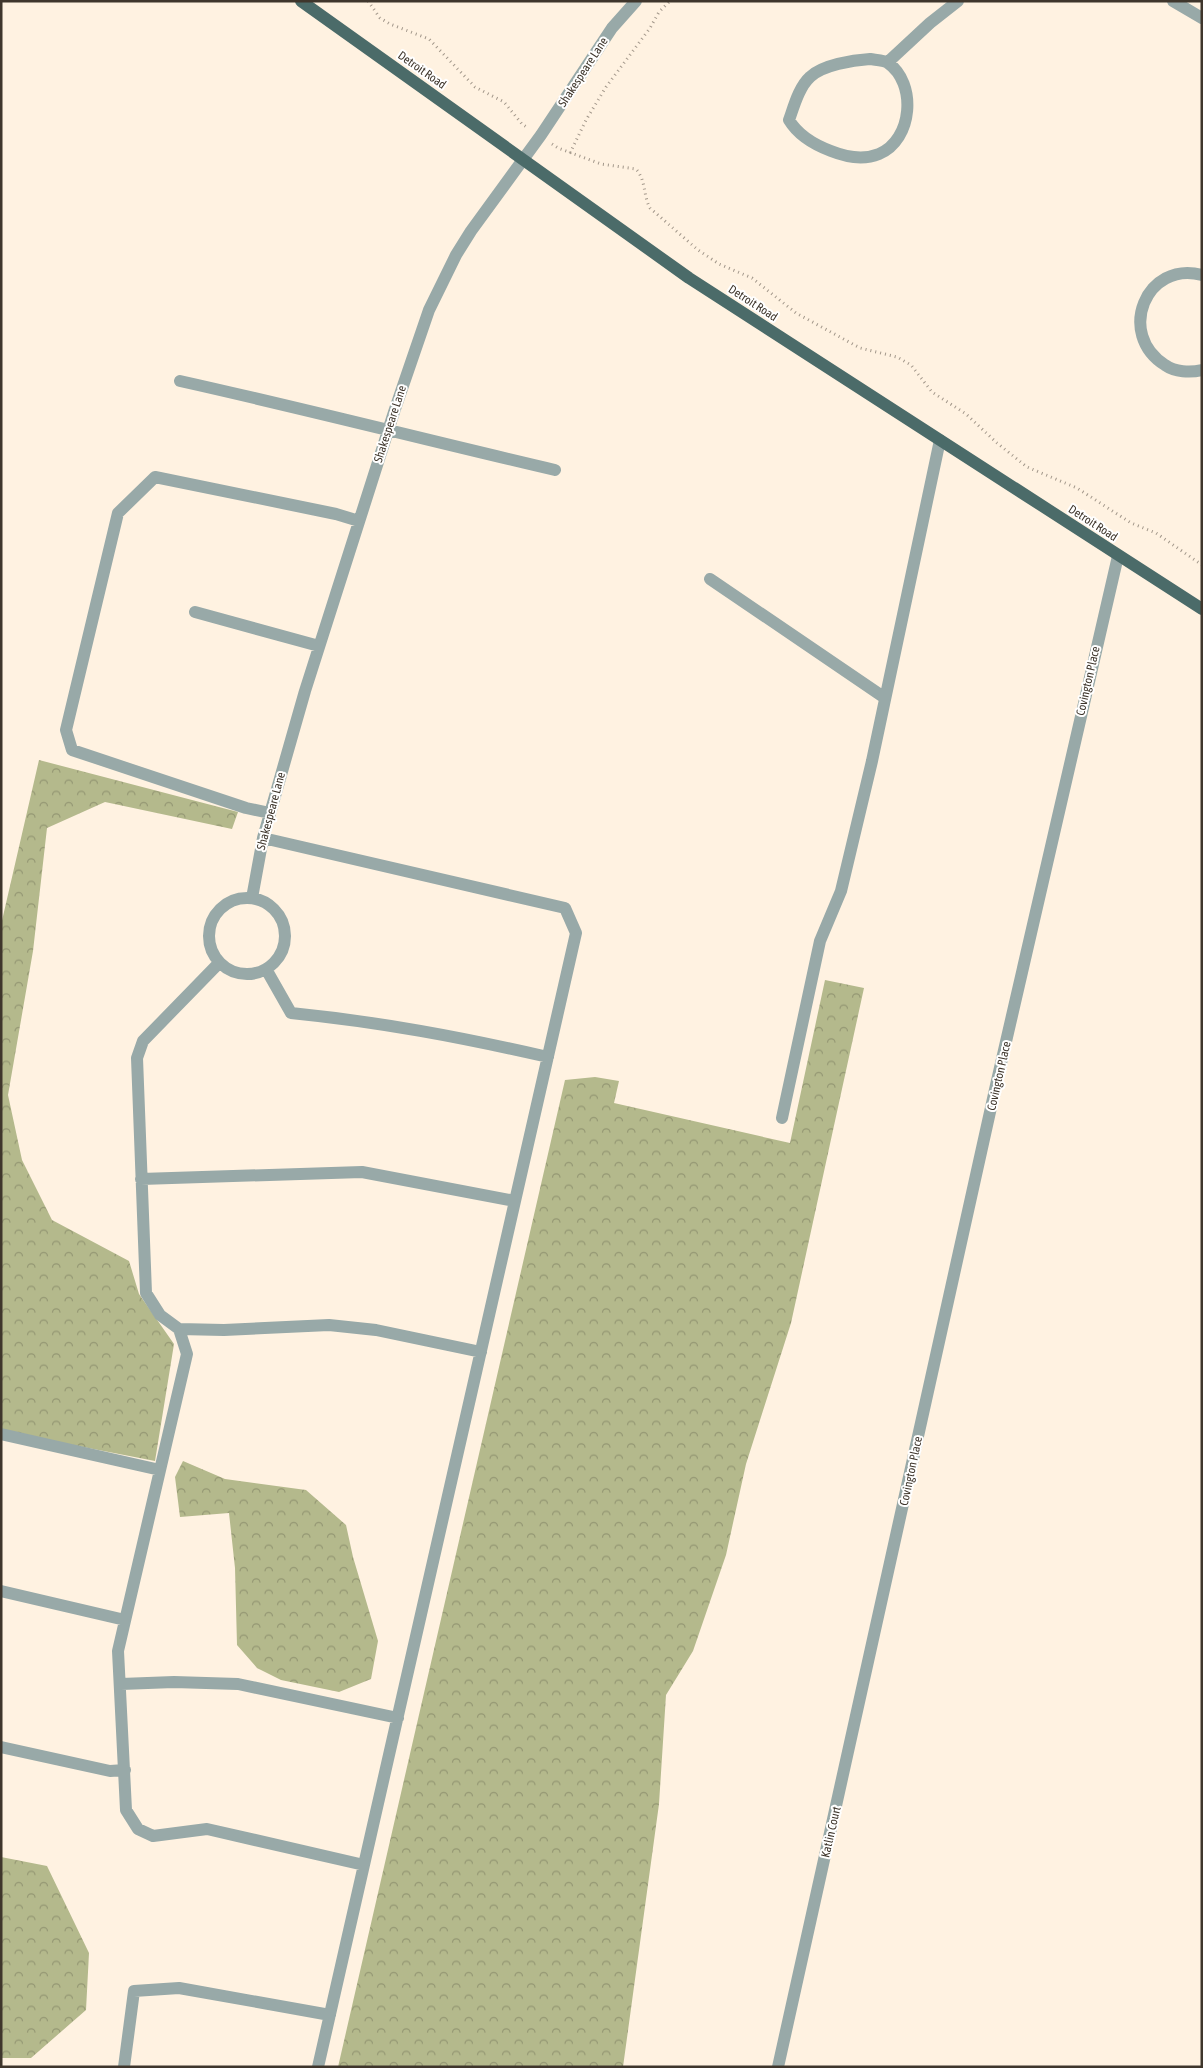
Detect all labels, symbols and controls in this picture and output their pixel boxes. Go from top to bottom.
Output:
street label: Shakespeare Lane [555,35,611,109]
street label: Detroit Road [395,48,449,92]
street label: Detroit Road [726,282,780,324]
street label: Shakespeare Lane [371,384,409,464]
street label: Detroit Road [1066,502,1120,544]
street label: Covington Place [1073,645,1103,717]
street label: Shakespeare Lane [254,771,288,851]
street label: Covington Place [984,1040,1014,1112]
street label: Covington Place [897,1435,925,1507]
street label: Katlin Court [818,1805,844,1859]

